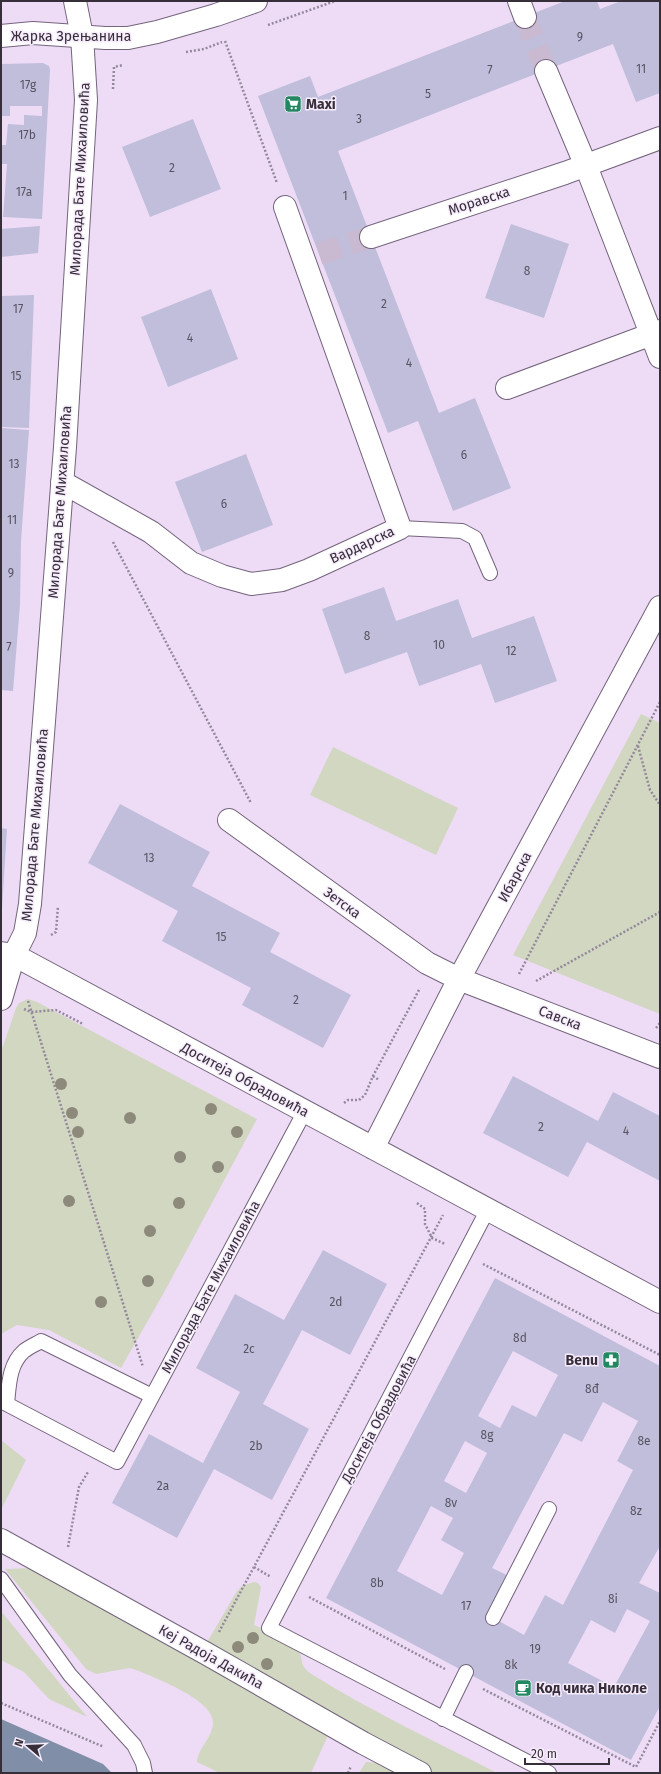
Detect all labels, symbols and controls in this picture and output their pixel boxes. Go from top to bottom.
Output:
street label: Жарка Зрењанина [11,28,131,45]
house number: 9 [577,30,583,44]
house number: 11 [636,62,646,76]
house number: 7 [487,63,493,77]
house number: 17g [20,78,37,92]
street label: Милорада Бате Михаиловића [66,82,94,276]
house number: 5 [425,87,431,101]
supermarket icon: Maxi [283,94,303,114]
place label: Maxi [306,96,336,113]
house number: 3 [356,112,362,126]
house number: 17b [18,128,36,142]
house number: 2 [169,161,175,175]
street label: Моравска [446,183,512,219]
house number: 17a [16,185,32,199]
house number: 1 [342,189,348,203]
house number: 8 [524,264,531,278]
house number: 2 [381,297,387,311]
house number: 17 [13,302,23,316]
house number: 4 [187,331,194,345]
house number: 4 [406,356,413,370]
house number: 15 [10,369,22,383]
street label: Милорада Бате Михаиловића [45,405,75,599]
house number: 6 [461,448,467,462]
house number: 13 [8,457,20,471]
house number: 6 [221,497,227,511]
house number: 11 [7,513,17,527]
street label: Вардарска [327,523,397,567]
house number: 9 [8,566,14,580]
house number: 8 [364,629,371,643]
house number: 10 [433,638,445,652]
house number: 7 [6,640,12,654]
house number: 12 [505,644,517,658]
street label: Милорада Бате Михаиловића [18,728,52,922]
street label: Ибарска [495,849,535,905]
house number: 13 [143,851,155,865]
street label: Зетска [320,884,364,922]
house number: 15 [215,930,227,944]
house number: 2 [293,993,299,1007]
street label: Савска [536,1002,584,1034]
street label: Доситеја Обрадовића [177,1039,312,1121]
house number: 2 [538,1120,544,1134]
house number: 4 [623,1124,630,1138]
street label: Милорада Бате Михаиловића [158,1198,264,1376]
house number: 2d [330,1295,342,1309]
house number: 8d [513,1331,527,1345]
house number: 2c [243,1342,255,1356]
pharmacy icon: Benu [601,1350,621,1370]
street label: Доситеја Обрадовића [338,1352,420,1487]
place label: Benu [566,1352,598,1369]
house number: 8đ [585,1382,599,1396]
house number: 8g [481,1428,494,1442]
house number: 8e [637,1434,651,1448]
house number: 2b [249,1439,263,1453]
house number: 2a [157,1479,169,1493]
house number: 8v [445,1496,457,1510]
house number: 8z [630,1504,642,1518]
house number: 8b [370,1576,384,1590]
house number: 8i [608,1592,618,1606]
house number: 17 [461,1599,471,1613]
street label: Кеј Радоја Дакића [156,1621,266,1693]
house number: 19 [529,1642,541,1656]
house number: 8k [505,1658,518,1672]
cafe icon: Код чика Николе [513,1678,533,1698]
place label: Код чика Николе [536,1680,647,1697]
north arrow [8,1726,48,1766]
text: N [12,1737,26,1748]
scale bar [525,1740,609,1766]
text: 20 m [531,1747,557,1761]

